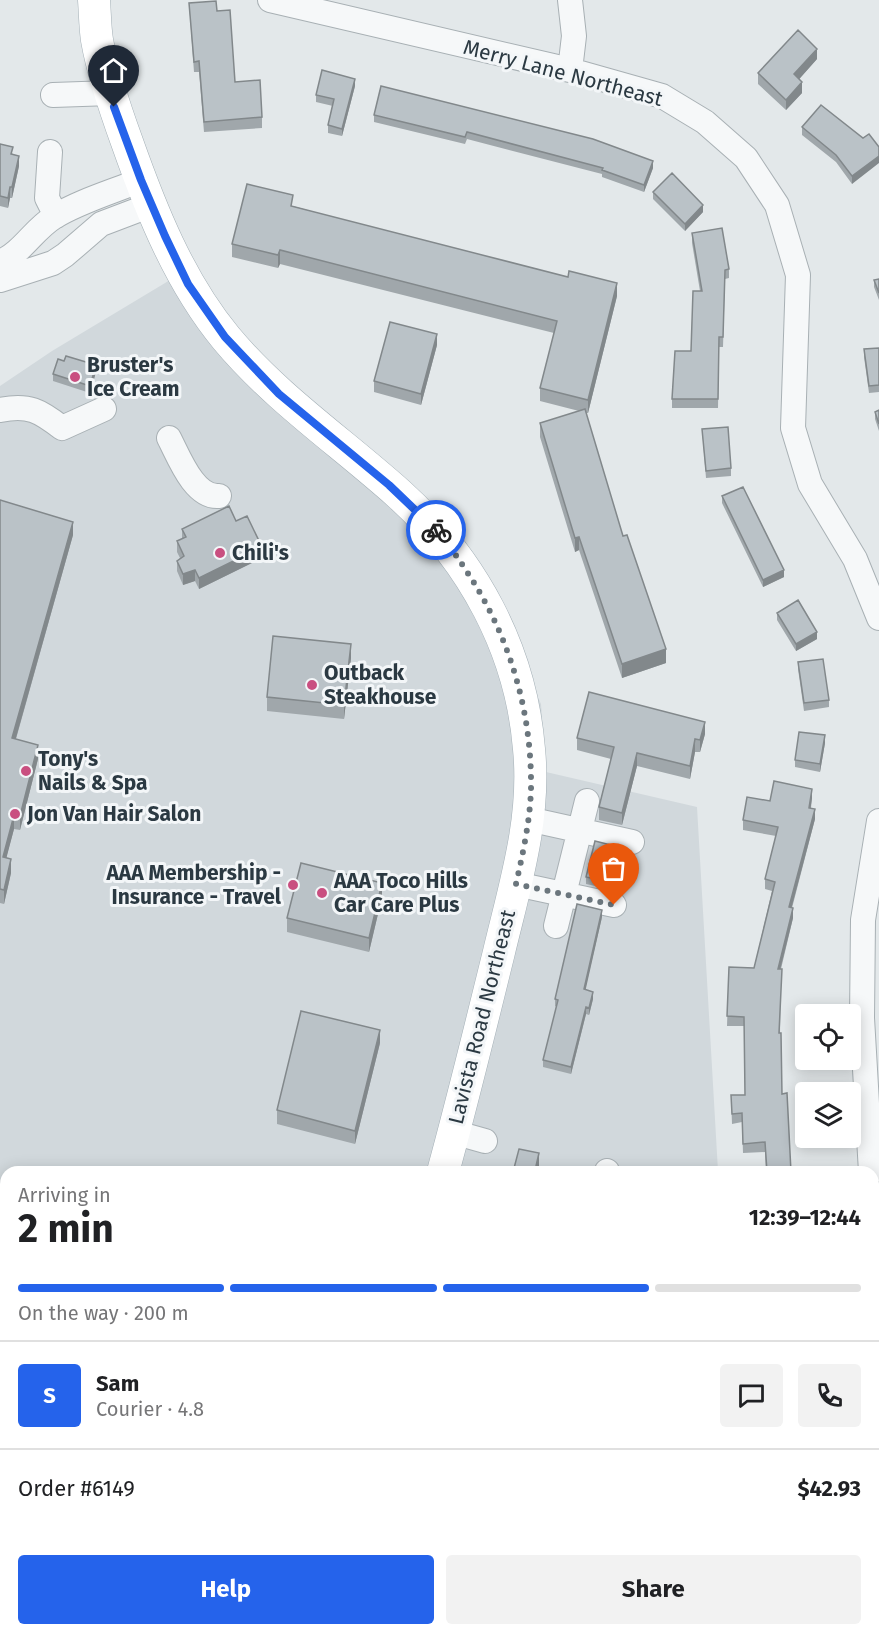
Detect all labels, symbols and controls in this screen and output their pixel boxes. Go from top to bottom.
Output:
street label: Merry Lane Northeast [460,34,666,112]
pin [88,45,139,107]
icon: home [97,54,130,87]
place label: Bruster's Ice Cream [87,352,180,402]
marker: Bruster's Ice Cream [68,370,82,384]
courier [406,500,466,560]
icon: bike [420,514,453,547]
place label: Chili's [232,540,289,566]
marker: Chili's [213,546,227,560]
place label: Outback Steakhouse [324,660,437,710]
marker: Outback Steakhouse [305,678,319,692]
place label: Tony's Nails & Spa [38,746,148,796]
marker: Tony's Nails & Spa [19,764,33,778]
place label: Jon Van Hair Salon [26,801,201,827]
marker: Jon Van Hair Salon [8,807,22,821]
pin [588,843,639,905]
icon: bag [597,852,630,885]
place label: AAA Membership - Insurance - Travel [105,860,282,910]
place label: AAA Toco Hills Car Care Plus [333,868,468,918]
marker: AAA Membership - Insurance - Travel [286,878,300,892]
marker: AAA Toco Hills Car Care Plus [315,886,329,900]
street label: Lavista Road Northeast [443,907,521,1127]
map controls [795,1004,861,1148]
button: locate [795,1004,861,1070]
button: layers [795,1082,861,1148]
text: Arriving in [18,1183,111,1207]
text: 12:39–12:44 [749,1204,861,1231]
text: 2 min [18,1206,114,1252]
text: On the way · 200 m [18,1301,189,1325]
button: chat [720,1364,783,1427]
button: phone [798,1364,861,1427]
text: Sam [96,1370,139,1397]
text: S [43,1382,56,1409]
text: Courier · 4.8 [96,1397,204,1421]
text: Order #6149 [18,1475,135,1502]
text: $42.93 [797,1475,861,1502]
button: Help [18,1555,434,1624]
button: Share [446,1555,861,1624]

